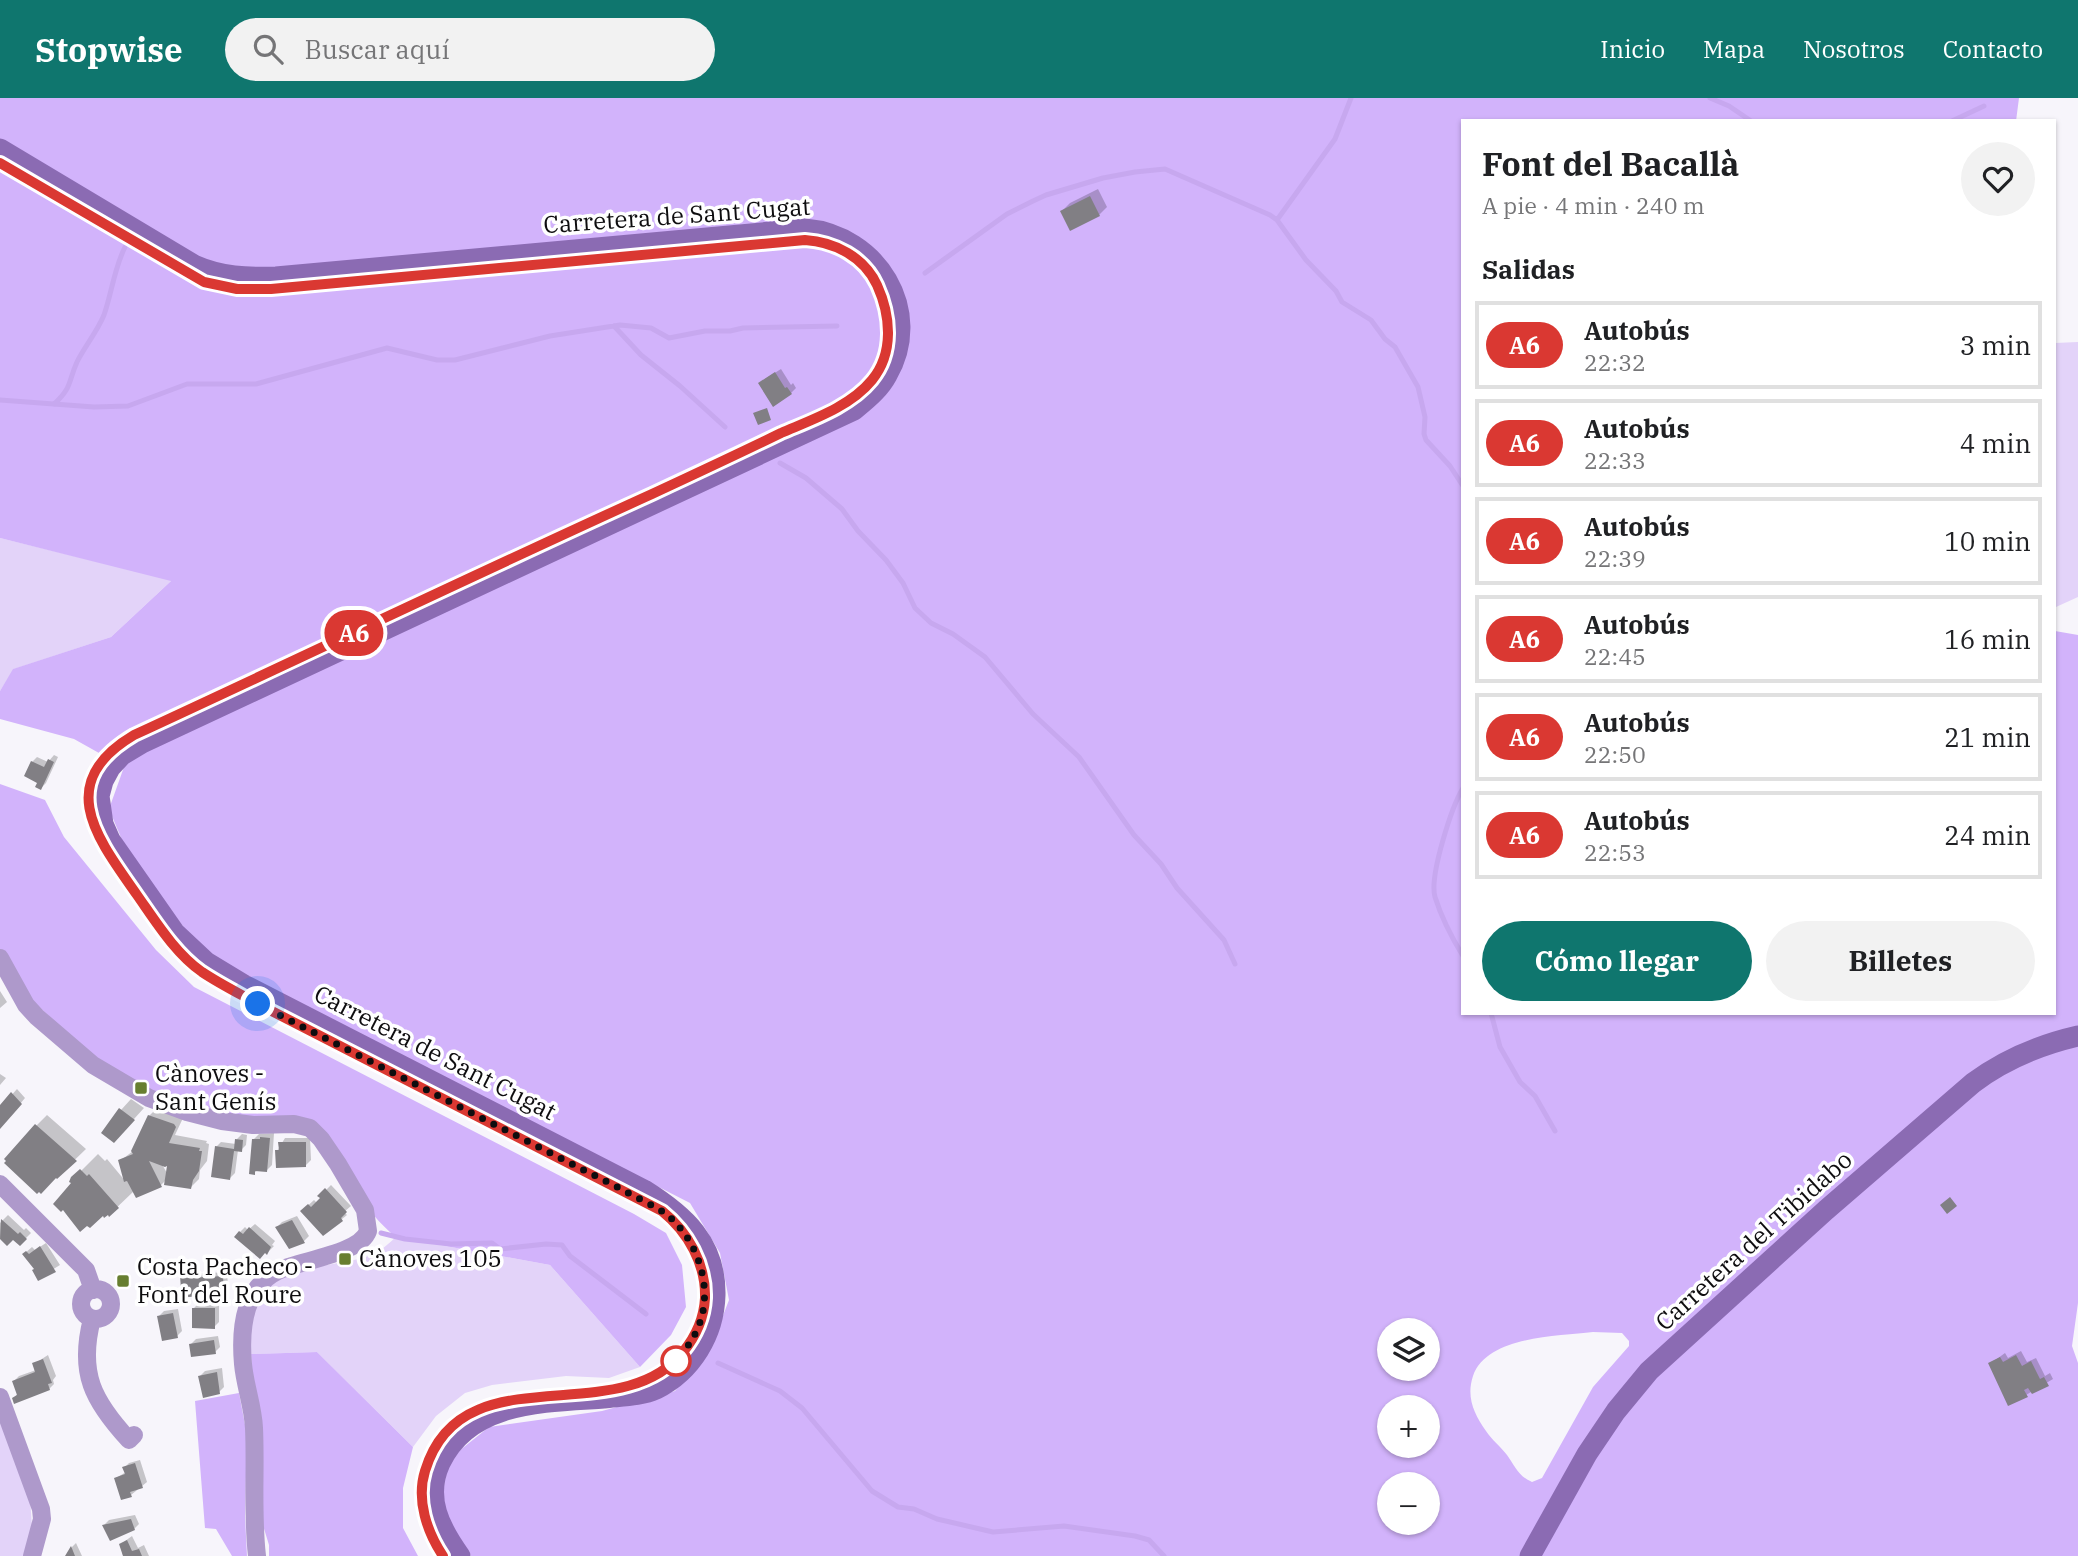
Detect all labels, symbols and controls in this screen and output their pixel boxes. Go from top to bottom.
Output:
search box [225,18,715,81]
text: Stopwise [35,28,183,71]
icon: search [249,30,287,68]
text: Buscar aquí [305,32,450,66]
text: Inicio [1600,33,1665,65]
text: Mapa [1703,33,1765,65]
text: Nosotros [1803,33,1905,65]
text: Contacto [1943,33,2043,65]
text: Font del Bacallà [1482,142,1739,185]
button: heart [1961,142,2035,216]
street label: Carretera de Sant Cugat [542,190,812,240]
text: A pie · 4 min · 240 m [1482,190,1705,220]
text: Salidas [1482,252,1575,286]
text: Autobús [1584,313,1690,347]
text: 3 min [1960,328,2031,362]
text: A6 [1509,329,1540,361]
text: 22:32 [1584,347,1646,377]
text: Autobús [1584,411,1690,445]
text: 4 min [1960,426,2031,460]
text: A6 [1509,427,1540,459]
text: 22:33 [1584,445,1646,475]
text: Autobús [1584,509,1690,543]
text: 10 min [1944,524,2031,558]
text: A6 [1509,525,1540,557]
text: 22:39 [1584,543,1646,573]
text: Autobús [1584,607,1690,641]
line badge: A6 [322,610,386,656]
text: A6 [338,617,370,649]
text: 16 min [1944,622,2031,656]
text: A6 [1509,623,1540,655]
text: 22:45 [1584,641,1646,671]
text: Autobús [1584,705,1690,739]
text: 21 min [1944,720,2031,754]
text: A6 [1509,721,1540,753]
text: 22:50 [1584,739,1646,769]
text: Autobús [1584,803,1690,837]
text: 24 min [1944,818,2031,852]
text: A6 [1509,819,1540,851]
text: 22:53 [1584,837,1646,867]
button: Cómo llegar [1482,921,1752,1001]
button: Billetes [1766,921,2035,1001]
street label: Carretera de Sant Cugat [309,977,562,1127]
your location [240,986,275,1021]
place label: Cànoves - Sant Genís [155,1057,276,1117]
marker: Cànoves - Sant Genís [133,1080,149,1096]
street label: Carretera del Tibidabo [1648,1143,1858,1337]
place label: Cànoves 105 [359,1242,502,1274]
place label: Costa Pacheco - Font del Roure [137,1250,313,1310]
marker: Cànoves 105 [337,1251,353,1267]
marker: Costa Pacheco - Font del Roure [115,1273,131,1289]
map controls [1377,1318,1440,1535]
button: layers [1377,1318,1440,1381]
unlabelled marker [661,1346,691,1376]
button: + [1377,1395,1440,1458]
button: − [1377,1472,1440,1535]

